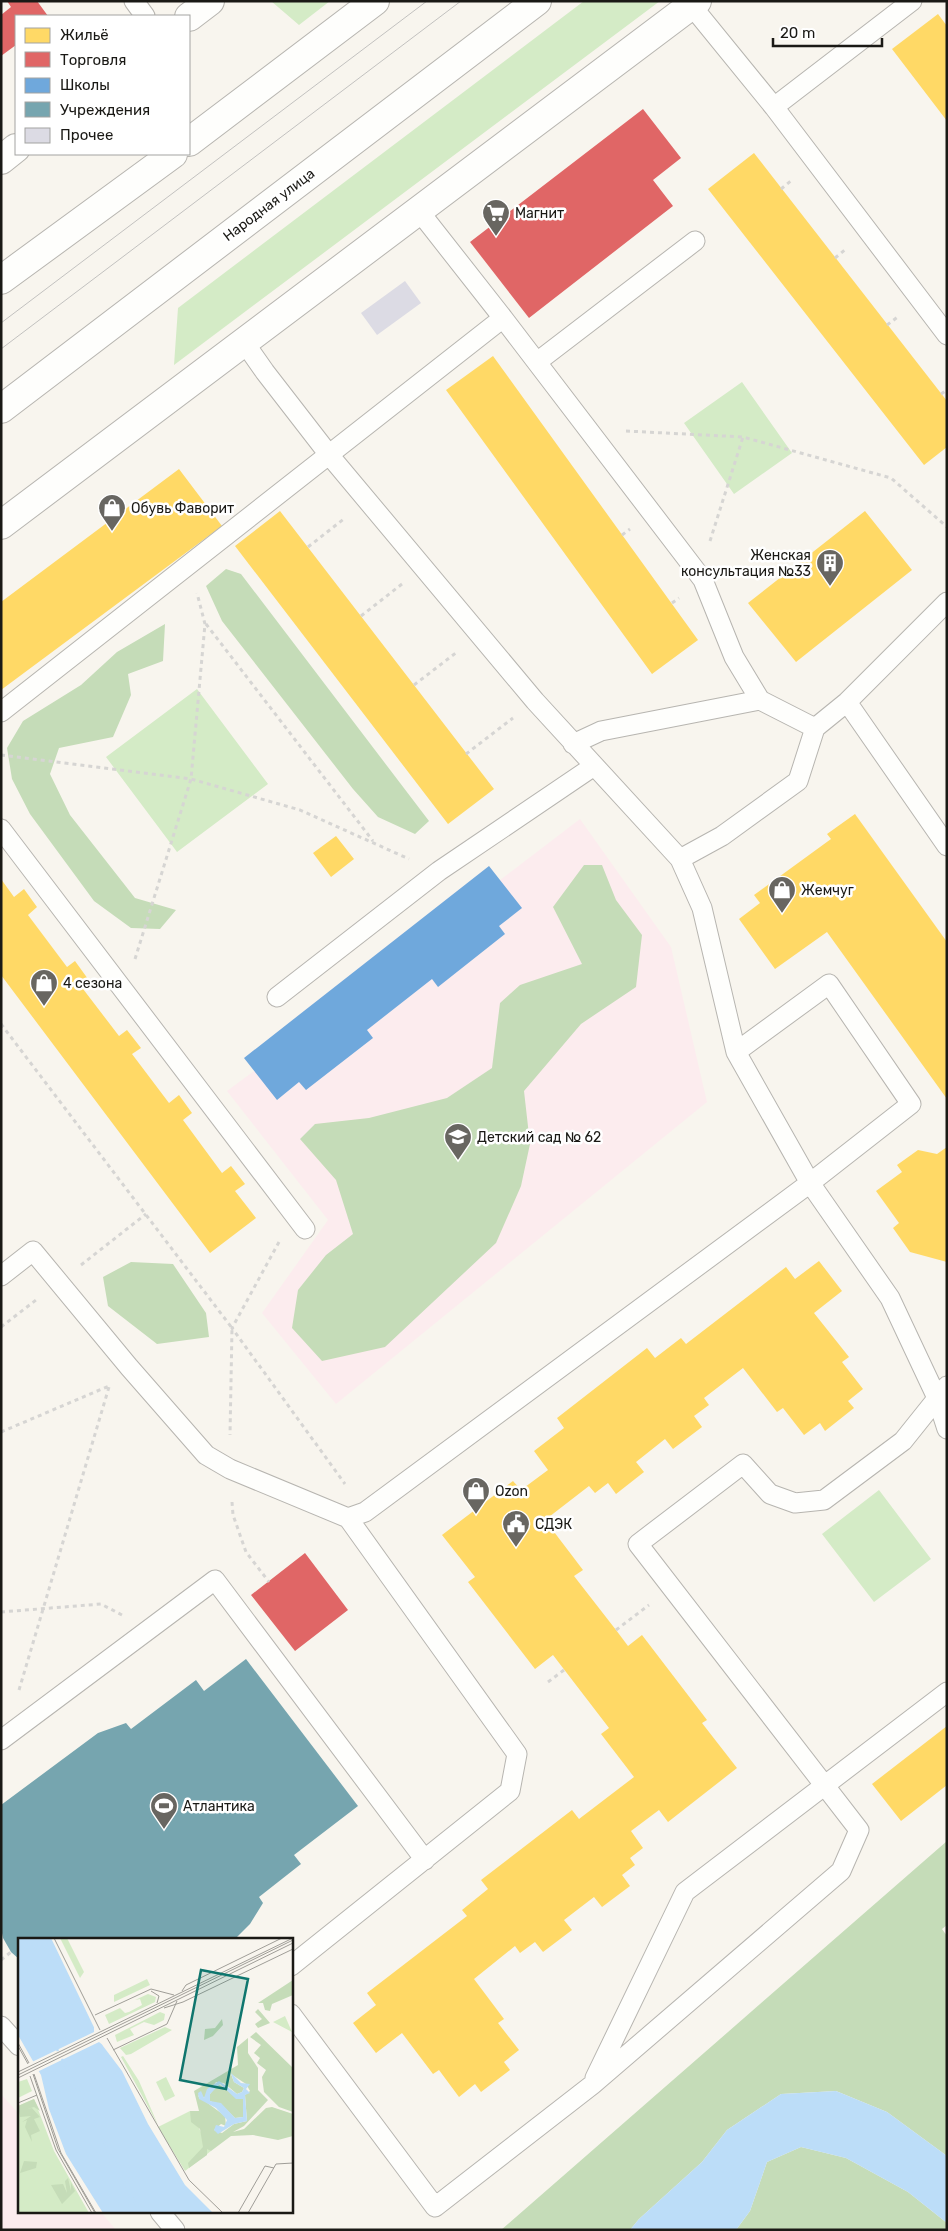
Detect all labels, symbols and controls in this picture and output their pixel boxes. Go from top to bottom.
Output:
legend [15,15,190,155]
scale bar [773,15,882,47]
text: 20 m [780,24,815,42]
text: Жильё [60,26,109,44]
text: Торговля [60,51,126,69]
text: Школы [60,76,110,94]
text: Учреждения [60,101,150,119]
text: Прочее [60,126,113,144]
street label: Народная улица [220,165,318,245]
supermarket icon: Магнит [481,198,511,237]
place label: Магнит [515,205,564,222]
shop icon: Обувь Фаворит [97,493,127,532]
place label: Обувь Фаворит [131,500,234,517]
place label: Женская консультация №33 [681,547,811,580]
building icon: Женская консультация №33 [815,548,845,587]
shop icon: Жемчуг [767,875,797,914]
place label: Жемчуг [801,882,854,899]
shop icon: 4 сезона [29,968,59,1007]
place label: 4 сезона [63,975,122,992]
school or university icon: Детский сад № 62 [443,1122,473,1161]
place label: Детский сад № 62 [477,1129,601,1146]
shop icon: Ozon [461,1476,491,1515]
place label: Ozon [495,1483,528,1500]
public building icon: СДЭК [501,1509,531,1548]
place label: СДЭК [535,1516,572,1533]
sports icon: Атлантика [149,1791,179,1830]
place label: Атлантика [183,1798,255,1815]
inset map [18,1938,292,2214]

